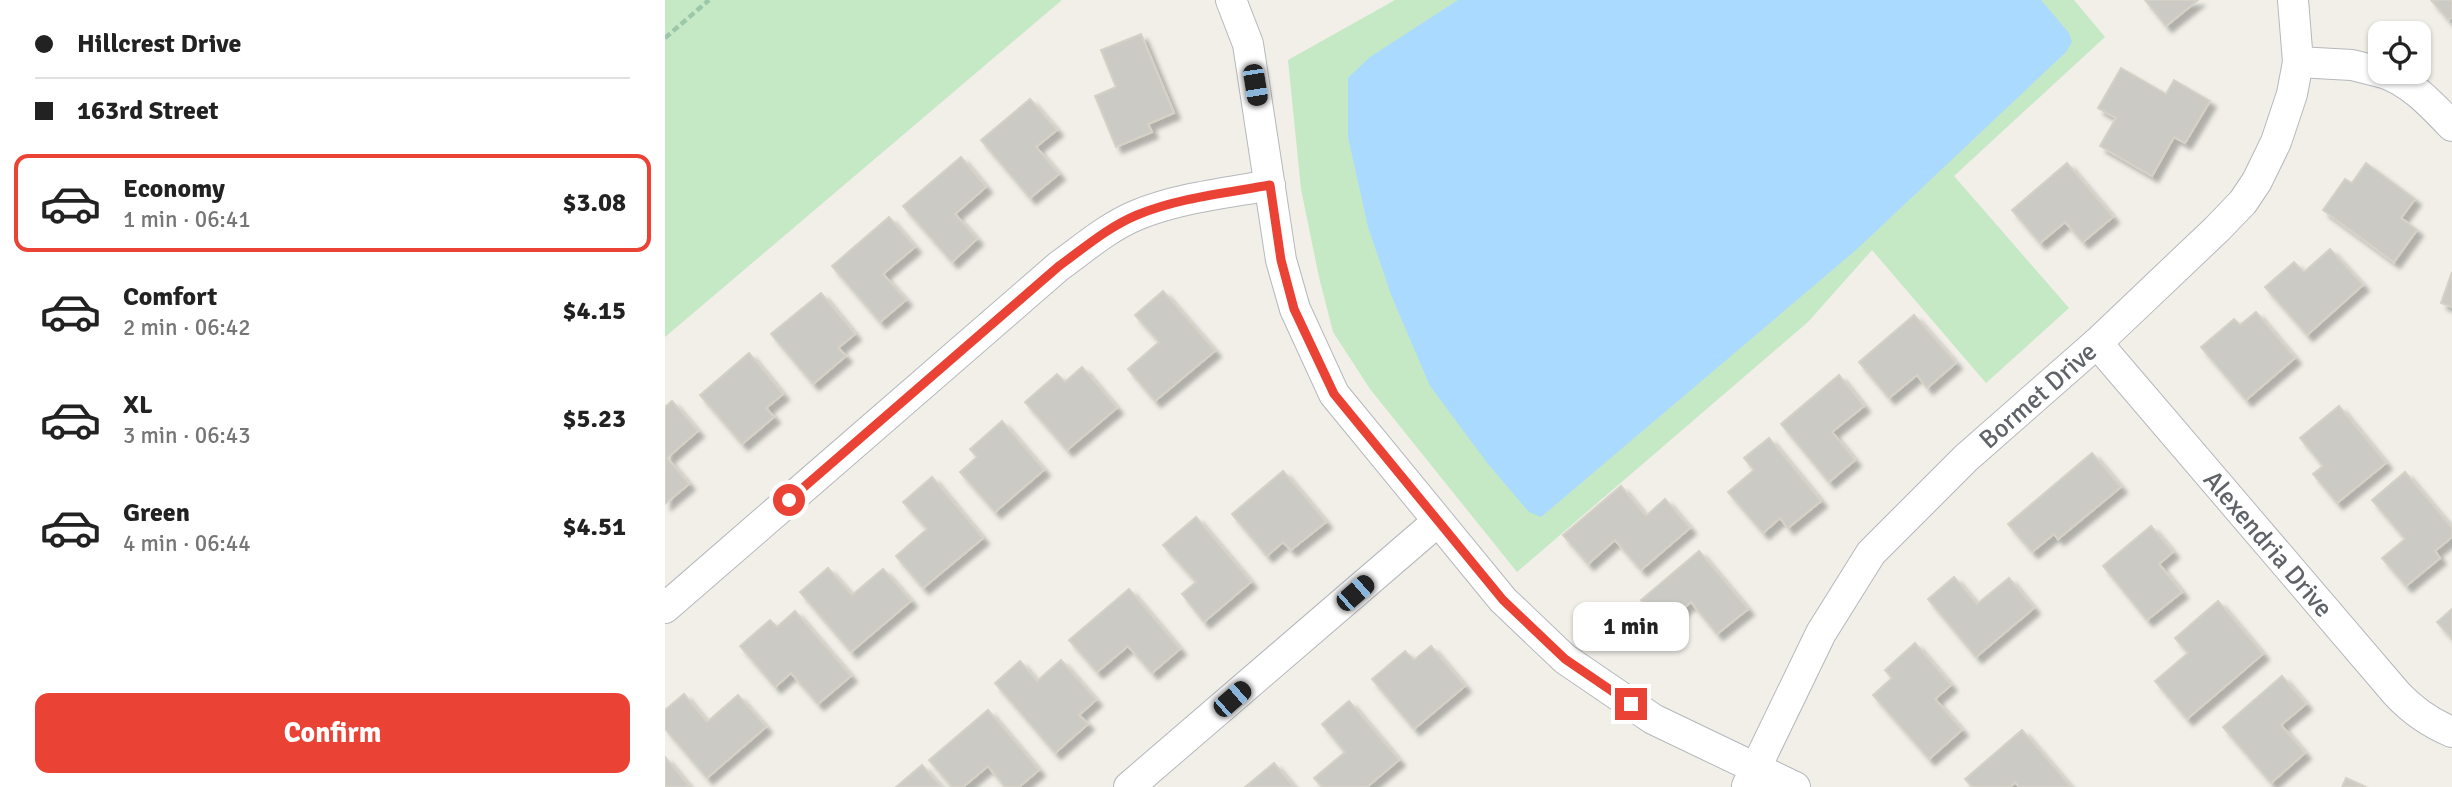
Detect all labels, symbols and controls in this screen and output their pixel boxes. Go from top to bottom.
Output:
map controls [2368,21,2431,84]
button: locate [2368,21,2431,84]
text: Hillcrest Drive [77,28,241,60]
car [1242,63,1269,107]
text: 163rd Street [77,95,219,127]
icon: car [39,172,102,235]
text: Economy [123,173,225,205]
text: $3.08 [562,187,626,219]
text: 1 min · 06:41 [123,205,251,234]
icon: car [39,280,102,343]
text: Comfort [123,281,217,313]
text: $4.15 [562,295,626,327]
text: 2 min · 06:42 [123,313,251,342]
street label: Bormet Drive [1973,336,2104,456]
icon: car [39,388,102,451]
text: XL [123,389,153,421]
text: $5.23 [562,403,626,435]
text: 3 min · 06:43 [123,421,251,450]
street label: Alexendria Drive [2196,464,2339,624]
route start [773,484,805,516]
icon: car [39,496,102,559]
text: Green [123,497,190,529]
text: $4.51 [562,511,626,543]
text: 4 min · 06:44 [123,529,251,558]
car [1333,571,1378,615]
callout: 1 min [1573,602,1689,652]
text: 1 min [1603,612,1659,641]
car [1210,677,1255,721]
route end [1615,688,1647,720]
button: Confirm [35,693,630,773]

